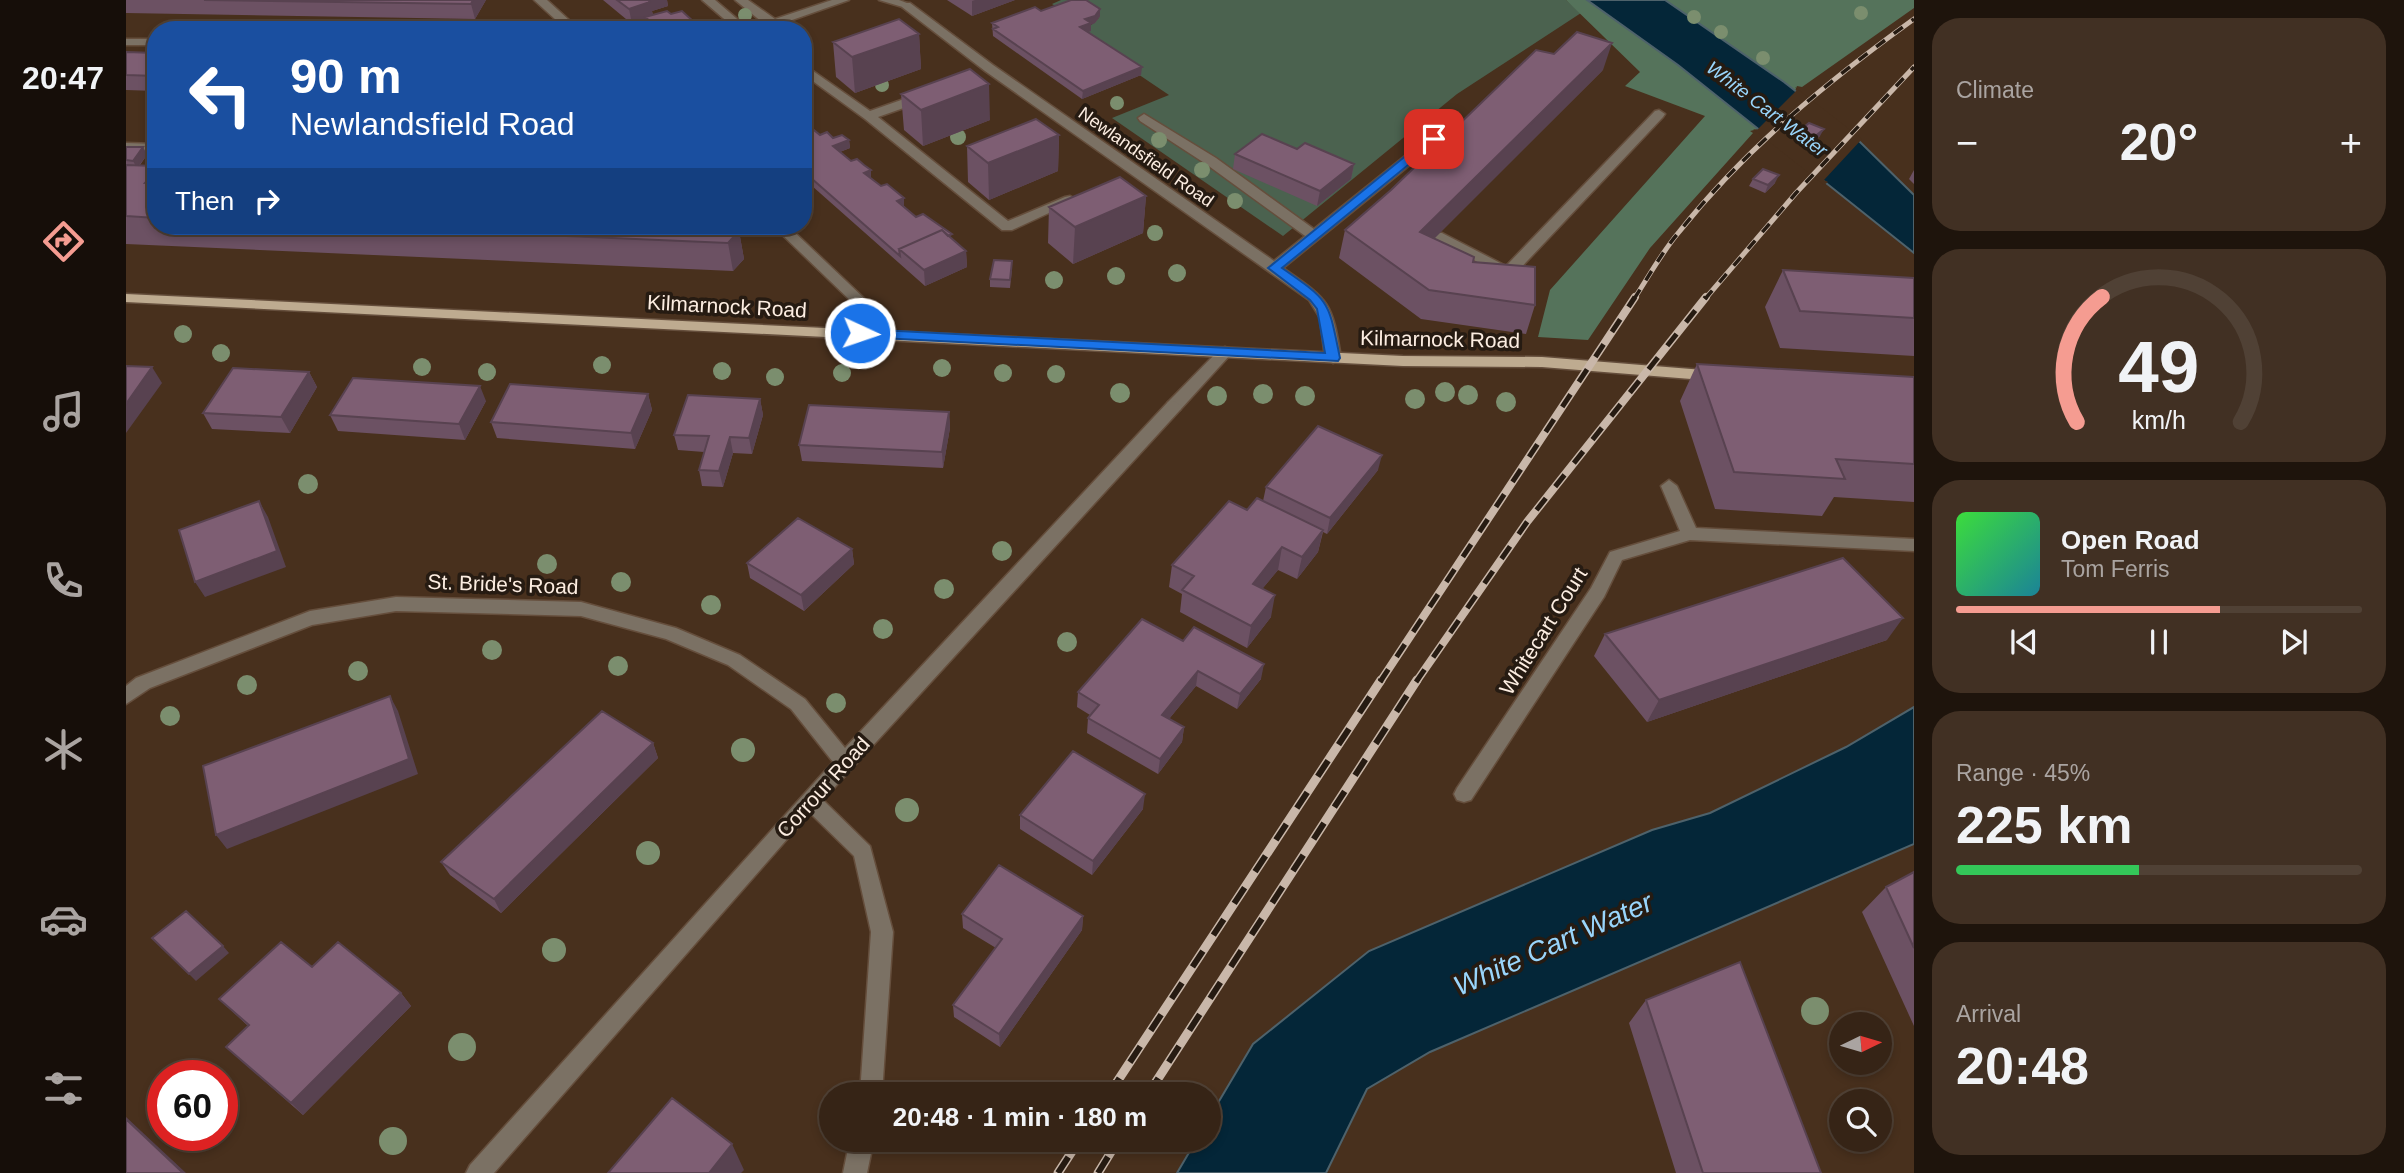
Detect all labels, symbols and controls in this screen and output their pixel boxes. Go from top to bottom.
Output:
icon: left [175,49,266,140]
text: 90 m [290,49,402,103]
water label: White Cart Water [1703,57,1832,162]
text: 20:47 [22,60,104,96]
text: Climate [1956,77,2034,103]
street label: Newlandsfield Road [1075,103,1217,211]
text: Newlandsfield Road [290,106,575,142]
pin [1404,109,1464,169]
text: 20° [2120,113,2198,171]
icon: arrive [1415,120,1453,158]
text: − [1956,122,1978,164]
text: + [2340,122,2362,164]
icon: right [248,182,286,220]
text: Then [175,186,234,216]
icon: directions [39,217,88,266]
street label: Kilmarnock Road [647,290,807,322]
position arrow [823,296,897,370]
street label: Kilmarnock Road [1360,326,1520,352]
text: 49 [2119,326,2199,407]
icon: music [39,387,88,436]
text: km/h [2132,405,2186,433]
text: Open Road [2061,525,2200,555]
icon: phone [39,556,88,605]
text: Tom Ferris [2061,556,2170,582]
street label: Whitecart Court [1495,563,1591,699]
street label: St. Bride's Road [427,570,579,598]
icon: previous [2005,623,2043,661]
icon: pause [2140,623,2178,661]
icon: next [2275,623,2313,661]
icon: climate [39,725,88,774]
street label: Corrour Road [772,732,874,842]
text: Range · 45% [1956,760,2090,786]
text: 225 km [1956,796,2132,854]
water label: White Cart Water [1449,886,1659,1002]
icon: car [39,895,88,944]
text: Arrival [1956,1001,2021,1027]
north arrow [1829,1012,1892,1074]
map controls [1829,1012,1892,1152]
text: 20:48 [1956,1037,2089,1095]
speed limit sign: 60 [147,1060,238,1151]
icon: filters [39,1064,88,1113]
button: search [1829,1089,1892,1152]
text: 20:48 · 1 min · 180 m [893,1102,1147,1132]

